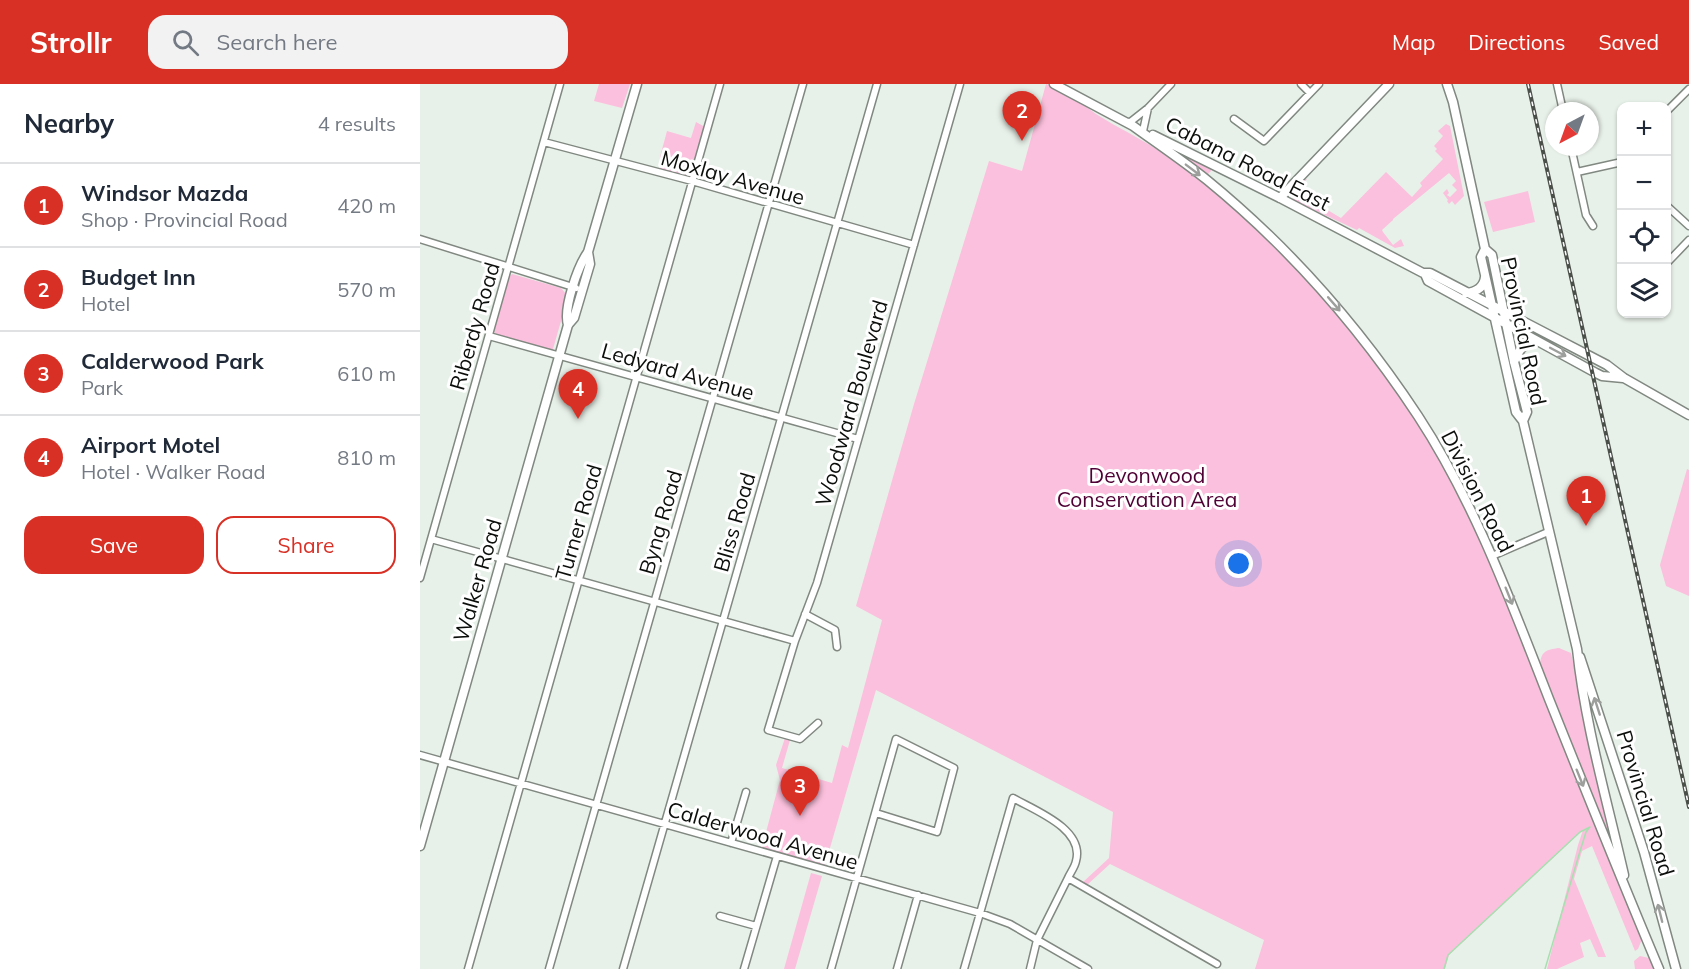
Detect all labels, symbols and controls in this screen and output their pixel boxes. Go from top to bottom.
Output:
search box [148,15,568,69]
text: Strollr [30,25,112,60]
icon: search [169,26,202,59]
text: Search here [217,28,337,56]
text: Map [1392,29,1435,55]
text: Directions [1468,29,1565,55]
text: Saved [1598,29,1659,55]
pin: 2 [1002,92,1042,141]
north arrow [1545,102,1599,156]
map controls [1617,102,1671,318]
button: + [1617,102,1671,156]
text: Nearby [24,107,114,140]
street label: Cabana Road East [1161,110,1335,216]
text: 4 results [318,111,396,136]
street label: Moxlay Avenue [658,144,808,210]
button: − [1617,156,1671,210]
one-way arrow [1185,163,1201,176]
text: Windsor Mazda [81,179,248,207]
text: 1 [38,193,50,218]
text: 420 m [337,193,396,218]
text: Shop · Provincial Road [81,207,288,232]
button: locate [1617,210,1671,264]
street label: Provincial Road [1496,254,1552,408]
street label: Riberdy Road [443,259,505,393]
text: Budget Inn [81,263,196,291]
button: layers [1617,264,1671,318]
text: 2 [38,277,50,302]
text: 570 m [337,277,396,302]
text: Hotel [81,291,130,316]
one-way arrow [1327,296,1341,311]
street label: Woodward Boulevard [809,297,893,509]
street label: Ledyard Avenue [599,337,757,405]
one-way arrow [1549,346,1566,358]
text: Calderwood Park [81,347,264,375]
text: 3 [38,361,50,386]
text: 610 m [337,361,396,386]
pin: 4 [558,370,598,419]
text: Park [81,375,123,400]
street label: Division Road [1436,426,1520,556]
text: Airport Motel [81,431,220,459]
text: 4 [38,445,50,470]
text: 810 m [337,445,396,470]
text: Hotel · Walker Road [81,459,266,484]
street label: Turner Road [549,461,607,583]
park label: Devonwood Conservation Area [1057,462,1237,512]
street label: Byng Road [633,467,687,577]
street label: Bliss Road [707,469,761,575]
pin: 1 [1566,476,1606,526]
button: Save [24,516,204,574]
button: Share [216,516,396,574]
street label: Walker Road [447,516,507,644]
your location [1224,549,1253,578]
one-way arrow [1504,586,1515,605]
one-way arrow [1591,697,1602,716]
street label: Provincial Road [1611,727,1681,879]
pin: 3 [780,766,820,816]
one-way arrow [1575,768,1586,786]
street label: Calderwood Avenue [665,795,861,875]
one-way arrow [1654,903,1666,922]

